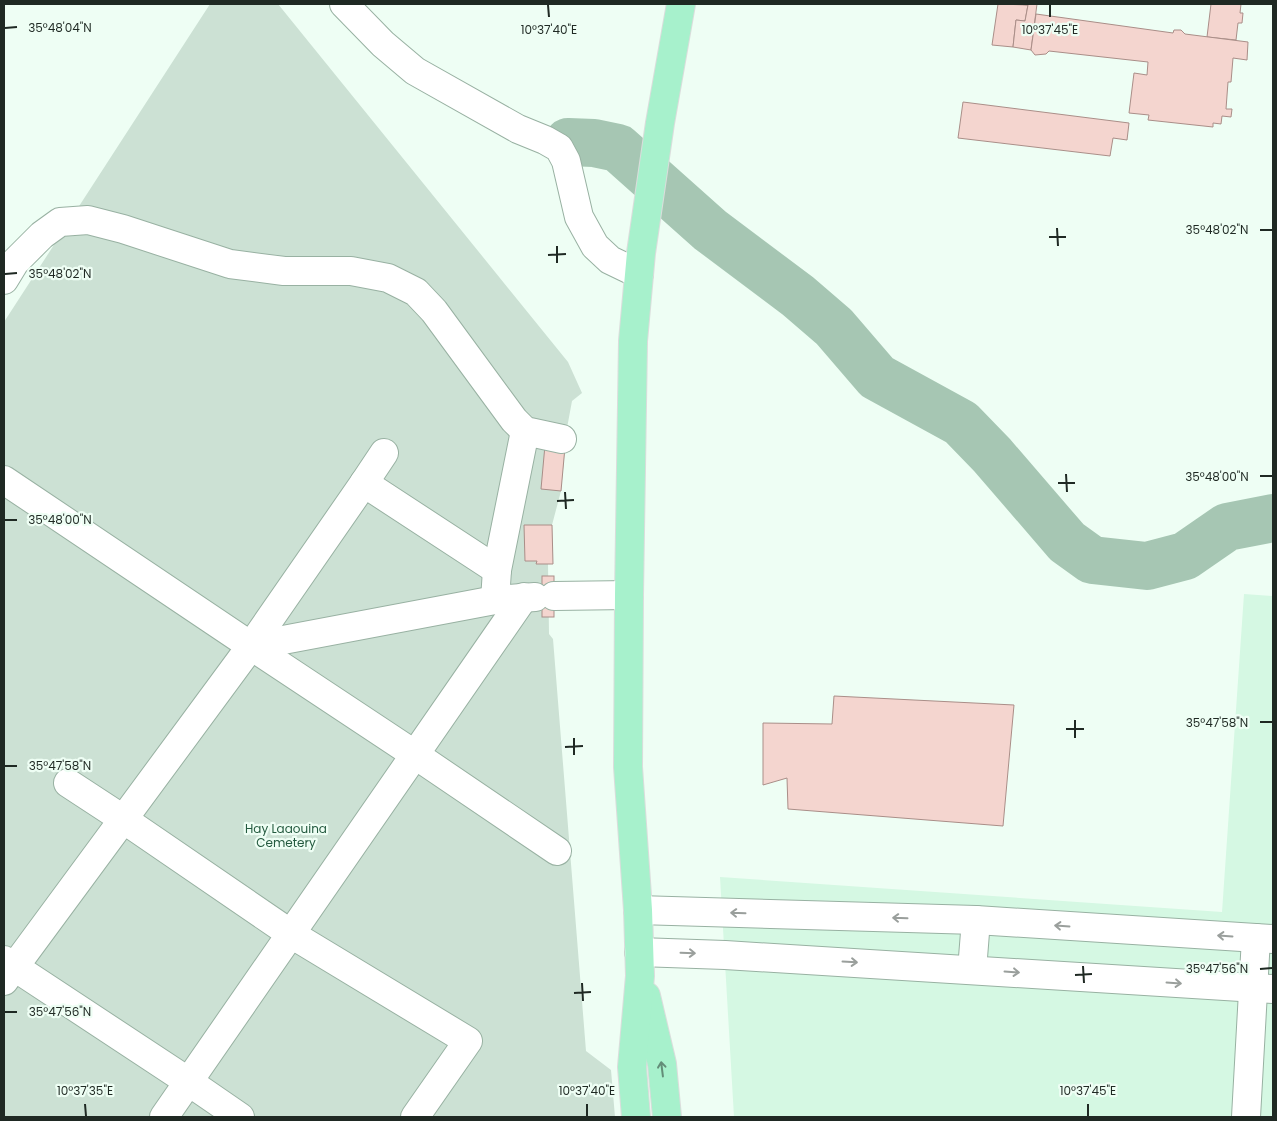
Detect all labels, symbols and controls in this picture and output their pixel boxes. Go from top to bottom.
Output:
text: 35°48'04"N [28,19,92,36]
text: 10°37'40"E [521,21,577,38]
text: 10°37'45"E [1022,21,1078,38]
text: 35°48'02"N [1186,221,1248,238]
text: 35°48'02"N [29,265,91,282]
text: 35°48'00"N [1185,468,1249,485]
text: 35°48'00"N [28,511,92,528]
text: 35°47'58"N [1186,714,1248,731]
text: 35°47'58"N [29,757,91,774]
park label: Hay Laaouina Cemetery [245,820,327,851]
one-way arrow [730,908,746,918]
one-way arrow [892,913,908,922]
one-way arrow [1055,921,1071,930]
one-way arrow [1217,932,1233,941]
one-way arrow [680,949,696,958]
one-way arrow [842,958,858,967]
text: 35°47'56"N [1186,960,1248,977]
one-way arrow [1004,968,1020,977]
one-way arrow [1166,978,1182,987]
text: 35°47'56"N [29,1003,91,1020]
one-way arrow [657,1061,667,1077]
text: 10°37'35"E [57,1082,113,1099]
text: 10°37'40"E [559,1082,615,1099]
text: 10°37'45"E [1060,1082,1116,1099]

